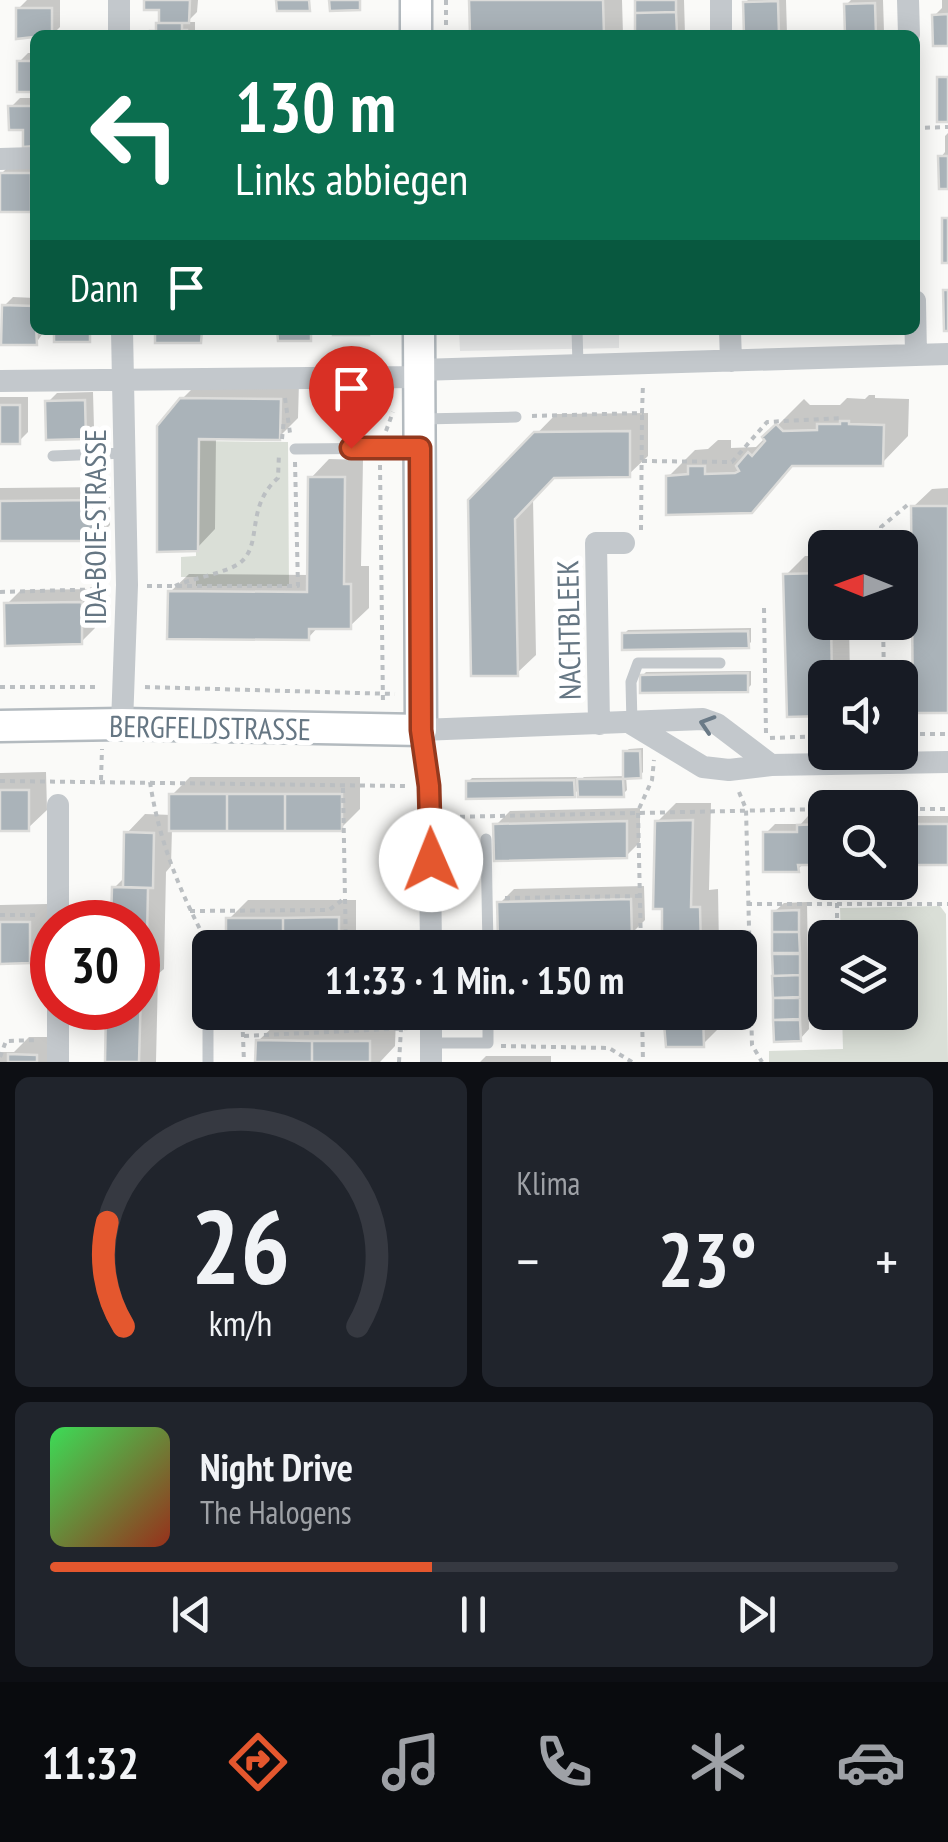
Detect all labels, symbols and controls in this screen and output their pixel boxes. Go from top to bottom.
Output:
text: 130 m [235,61,396,151]
icon: left [70,70,200,200]
text: Links abbiegen [235,149,468,207]
icon: arrive [159,260,214,315]
text: Dann [70,263,139,312]
pin [309,346,394,449]
icon: arrive [324,361,379,416]
street label: IDA-BOIE-STRASSE [75,429,114,625]
north arrow [808,530,918,640]
map controls [808,530,918,1030]
street label: NACHTBLEEK [547,559,589,700]
button: sound [808,660,918,770]
street label: BERGFELDSTRASSE [109,706,311,748]
one-way arrow [699,715,716,736]
button: search [808,790,918,900]
position arrow [379,808,483,912]
speed limit sign: 30 [30,900,160,1030]
button: layers [808,920,918,1030]
text: 11:33 · 1 Min. · 150 m [325,955,624,1004]
text: Klima [517,1162,580,1204]
text: 26 [191,1178,290,1313]
text: 23° [658,1211,757,1308]
text: − [517,1225,539,1296]
text: + [875,1225,898,1296]
text: km/h [209,1300,272,1346]
text: Night Drive [200,1442,353,1491]
text: The Halogens [200,1491,352,1533]
icon: previous [164,1587,219,1642]
icon: pause [446,1587,501,1642]
icon: next [729,1587,784,1642]
icon: directions [223,1727,293,1797]
icon: music [376,1727,446,1797]
icon: phone [529,1727,599,1797]
icon: climate [683,1727,753,1797]
icon: car [836,1727,906,1797]
text: 11:32 [42,1733,139,1791]

